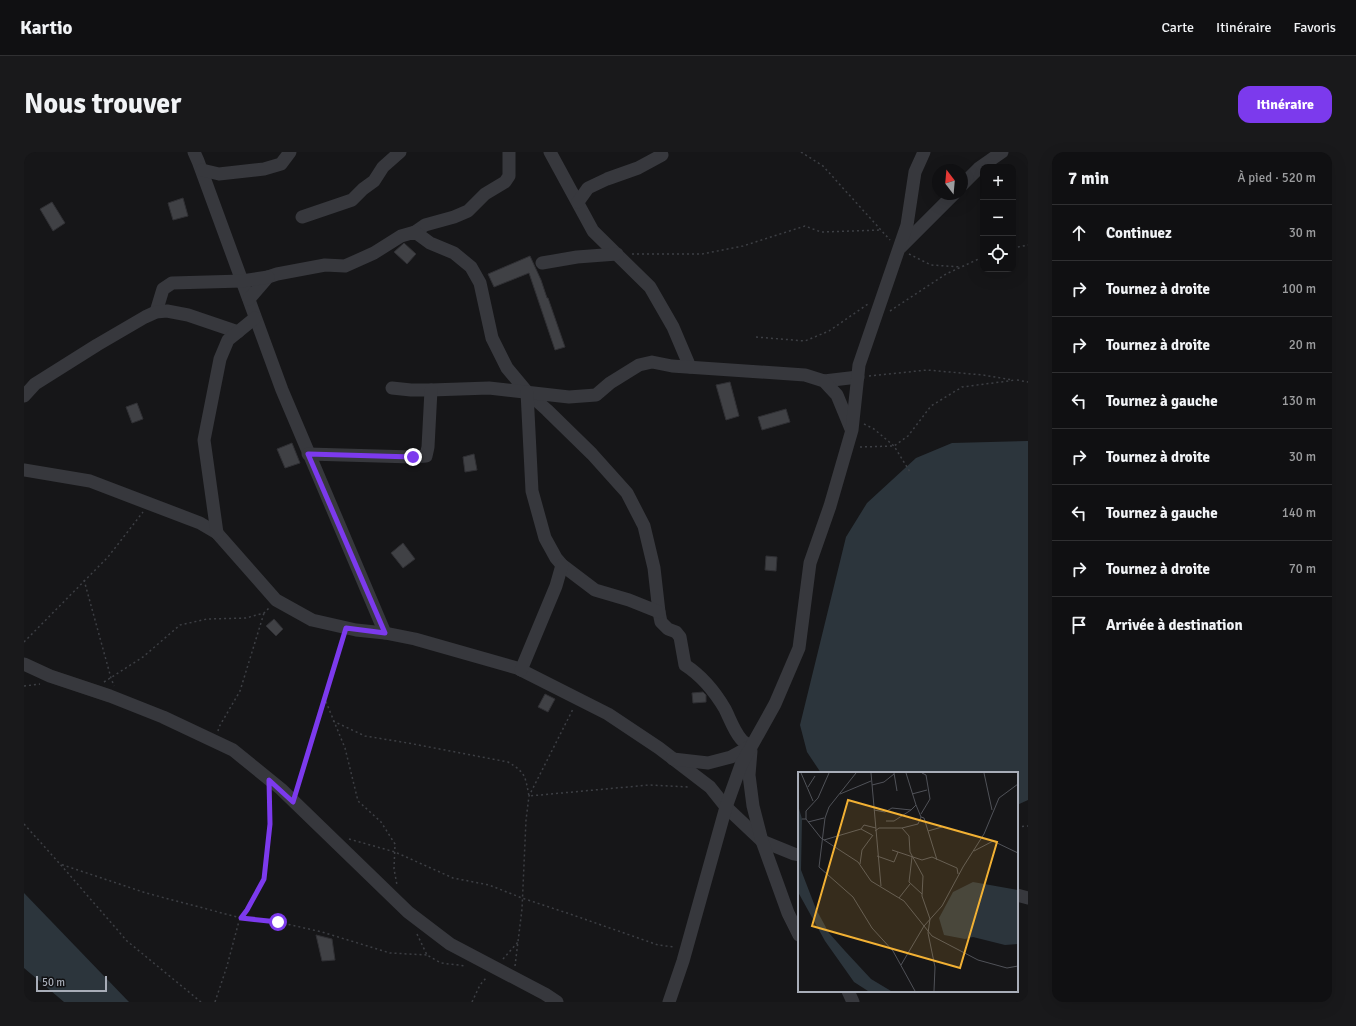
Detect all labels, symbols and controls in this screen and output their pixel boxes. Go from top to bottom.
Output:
text: Kartio [20,16,73,40]
text: Carte [1161,19,1194,36]
text: Itinéraire [1216,19,1272,36]
text: Favoris [1294,19,1336,36]
button: Itinéraire [1238,86,1332,123]
text: Nous trouver [24,87,181,121]
north arrow [932,164,968,200]
map controls [980,164,1016,272]
button: + [980,164,1016,200]
text: 7 min [1068,168,1109,189]
text: À pied · 520 m [1237,170,1316,186]
button: − [980,200,1016,236]
icon: ahead [1068,222,1090,244]
text: Continuez [1106,224,1172,242]
text: 30 m [1289,225,1316,241]
button: locate [980,236,1016,272]
icon: right [1068,278,1090,300]
text: Tournez à droite [1106,280,1210,298]
text: 100 m [1282,281,1316,297]
icon: right [1068,334,1090,356]
text: Tournez à droite [1106,336,1210,354]
text: 20 m [1289,337,1316,353]
icon: left [1068,390,1090,412]
text: Tournez à gauche [1106,392,1218,410]
text: 130 m [1282,393,1316,409]
icon: right [1068,446,1090,468]
route end [404,448,422,466]
text: Tournez à droite [1106,448,1210,466]
text: 30 m [1289,449,1316,465]
icon: left [1068,502,1090,524]
text: Tournez à gauche [1106,504,1218,522]
text: 140 m [1282,505,1316,521]
icon: right [1068,558,1090,580]
text: Tournez à droite [1106,560,1210,578]
text: 70 m [1289,561,1316,577]
icon: arrive [1068,614,1090,636]
text: Arrivée à destination [1106,616,1243,634]
inset map [798,772,1018,992]
route start [269,913,287,931]
scale bar [36,974,107,993]
text: 50 m [42,976,65,989]

